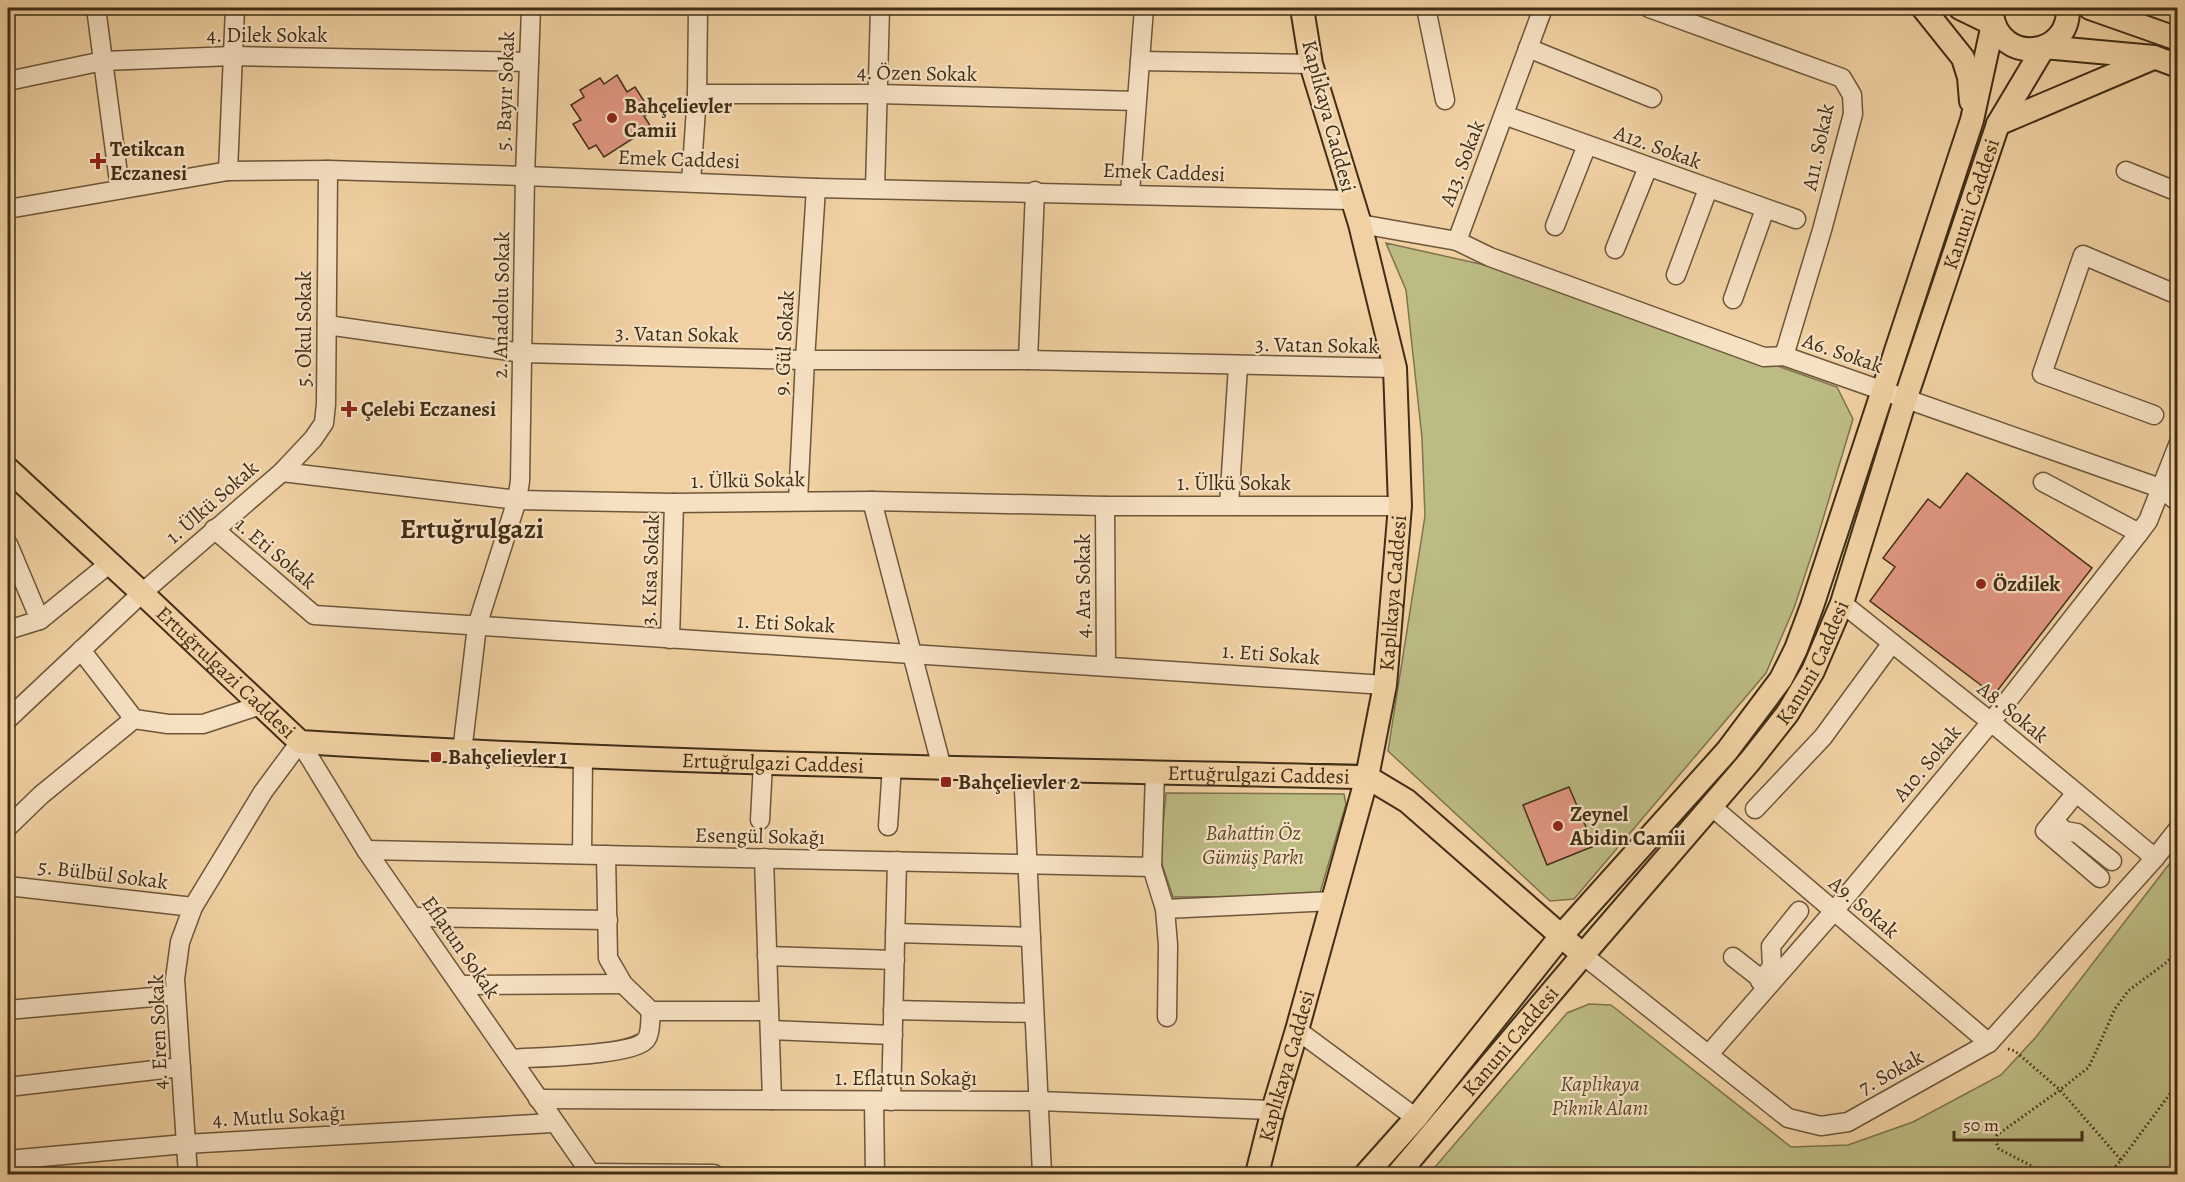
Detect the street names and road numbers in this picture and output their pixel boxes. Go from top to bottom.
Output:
street label: 4. Dilek Sokak [207,21,328,49]
street label: 5. Bayır Sokak [489,30,521,151]
street label: Kaplıkaya Caddesi [1295,37,1363,195]
street label: 4. Özen Sokak [857,58,978,88]
street label: A11. Sokak [1795,100,1841,194]
street label: A13. Sokak [1432,116,1491,211]
street label: A12. Sokak [1610,118,1706,176]
street label: Kanuni Caddesi [1936,135,2006,273]
street label: Emek Caddesi [617,143,741,175]
street label: Emek Caddesi [1102,156,1226,188]
street label: 2. Anadolu Sokak [486,231,516,379]
street label: 5. Okul Sokak [290,270,318,387]
street label: 9. Gül Sokak [767,289,801,396]
street label: 3. Vatan Sokak [615,319,740,349]
street label: A6. Sokak [1798,326,1888,380]
street label: 3. Vatan Sokak [1255,330,1380,360]
street label: 1. Ülkü Sokak [160,454,265,550]
street label: 1. Ülkü Sokak [691,465,806,495]
street label: 1. Ülkü Sokak [1177,469,1292,497]
street label: 1. Eti Sokak [229,511,323,596]
street label: 3. Kısa Sokak [634,513,666,626]
street label: Kaplıkaya Caddesi [1372,514,1413,672]
street label: 4. Ara Sokak [1069,533,1097,638]
street label: Kanuni Caddesi [1769,596,1856,731]
street label: Ertuğrulgazi Caddesi [150,599,302,745]
street label: 1. Eti Sokak [736,606,836,640]
street label: 1. Eti Sokak [1221,637,1321,671]
street label: A8. Sokak [1971,674,2055,750]
street label: A10. Sokak [1886,718,1968,808]
street label: Ertuğrulgazi Caddesi [681,746,864,780]
street label: Ertuğrulgazi Caddesi [1167,759,1350,791]
street label: Esengül Sokağı [695,821,825,851]
street label: 5. Bülbül Sokak [36,852,170,896]
street label: A9. Sokak [1822,869,1905,945]
street label: Eflatun Sokak [415,890,507,1004]
street label: 4. Eren Sokak [142,973,174,1090]
street label: Kanuni Caddesi [1456,980,1565,1102]
street label: Kaplıkaya Caddesi [1252,987,1321,1145]
street label: 7. Sokak [1853,1042,1929,1101]
street label: 1. Eflatun Sokağı [835,1064,977,1092]
street label: 4. Mutlu Sokağı [212,1099,346,1133]

